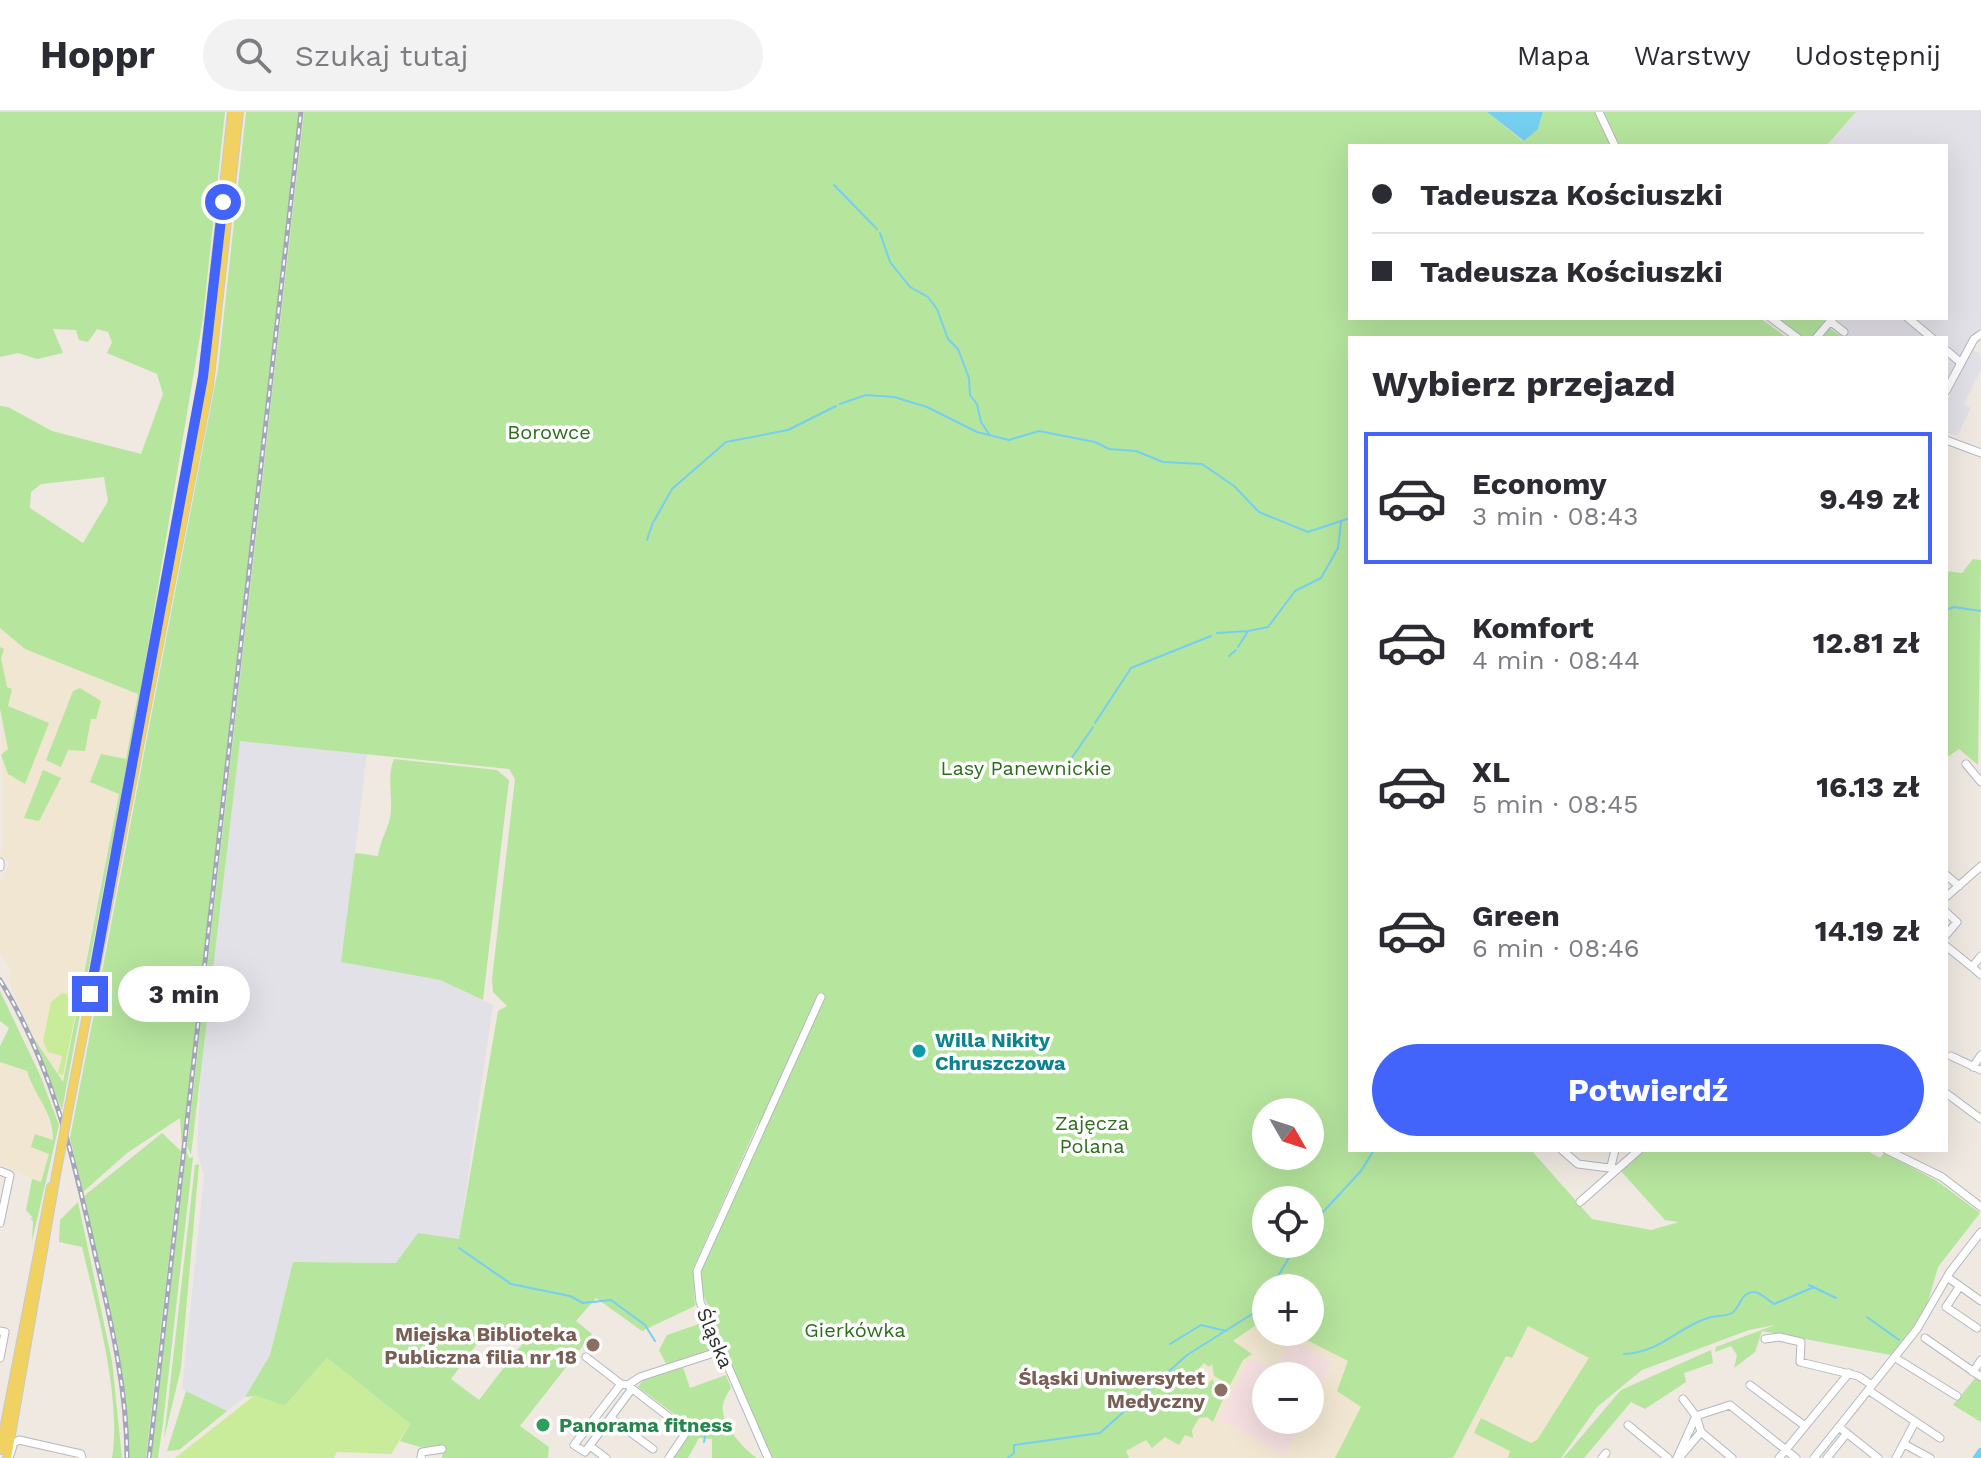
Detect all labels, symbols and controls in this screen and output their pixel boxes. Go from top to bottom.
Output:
search box [203,19,763,91]
text: Hoppr [40,33,155,77]
icon: search [231,33,275,77]
text: Szukaj tutaj [295,38,468,73]
text: Mapa [1517,39,1590,72]
text: Warstwy [1634,39,1751,72]
text: Udostępnij [1795,39,1941,72]
text: Tadeusza Kościuszki [1420,177,1723,212]
route start [205,184,241,220]
text: Tadeusza Kościuszki [1420,254,1723,289]
text: Wybierz przejazd [1372,363,1676,405]
park label: Borowce [507,420,591,444]
icon: car [1376,462,1448,534]
text: Economy [1472,466,1607,501]
text: 9.49 zł [1819,481,1920,516]
text: 3 min · 08:43 [1472,501,1638,531]
icon: car [1376,606,1448,678]
text: Komfort [1472,610,1594,645]
text: 12.81 zł [1813,625,1920,660]
text: 4 min · 08:44 [1472,645,1640,675]
icon: car [1376,750,1448,822]
text: XL [1472,754,1510,789]
park label: Lasy Panewnickie [941,756,1111,780]
text: 16.13 zł [1816,769,1920,804]
text: 5 min · 08:45 [1472,789,1638,819]
icon: car [1376,894,1448,966]
text: Green [1472,898,1560,933]
text: 14.19 zł [1815,913,1920,948]
text: 6 min · 08:46 [1472,933,1640,963]
callout: 3 min [118,966,250,1022]
route end [72,976,108,1012]
text: 3 min [148,979,220,1009]
place label: Willa Nikity Chruszczowa [935,1028,1066,1075]
marker: Willa Nikity Chruszczowa [910,1042,928,1060]
button: Potwierdź [1372,1044,1924,1136]
north arrow [1252,1098,1324,1170]
map controls [1252,1098,1324,1434]
park label: Zajęcza Polana [1055,1111,1129,1158]
button: locate [1252,1186,1324,1258]
button: + [1252,1274,1324,1346]
street label: Śląska [692,1304,738,1372]
park label: Gierkówka [804,1318,906,1342]
place label: Miejska Biblioteka Publiczna filia nr 18 [384,1322,577,1369]
marker: Miejska Biblioteka Publiczna filia nr 18 [584,1336,602,1354]
button: − [1252,1362,1324,1434]
place label: Śląski Uniwersytet Medyczny [1018,1366,1206,1413]
marker: Śląski Uniwersytet Medyczny [1212,1381,1230,1399]
place label: Panorama fitness [559,1413,733,1437]
marker: Panorama fitness [534,1416,552,1434]

